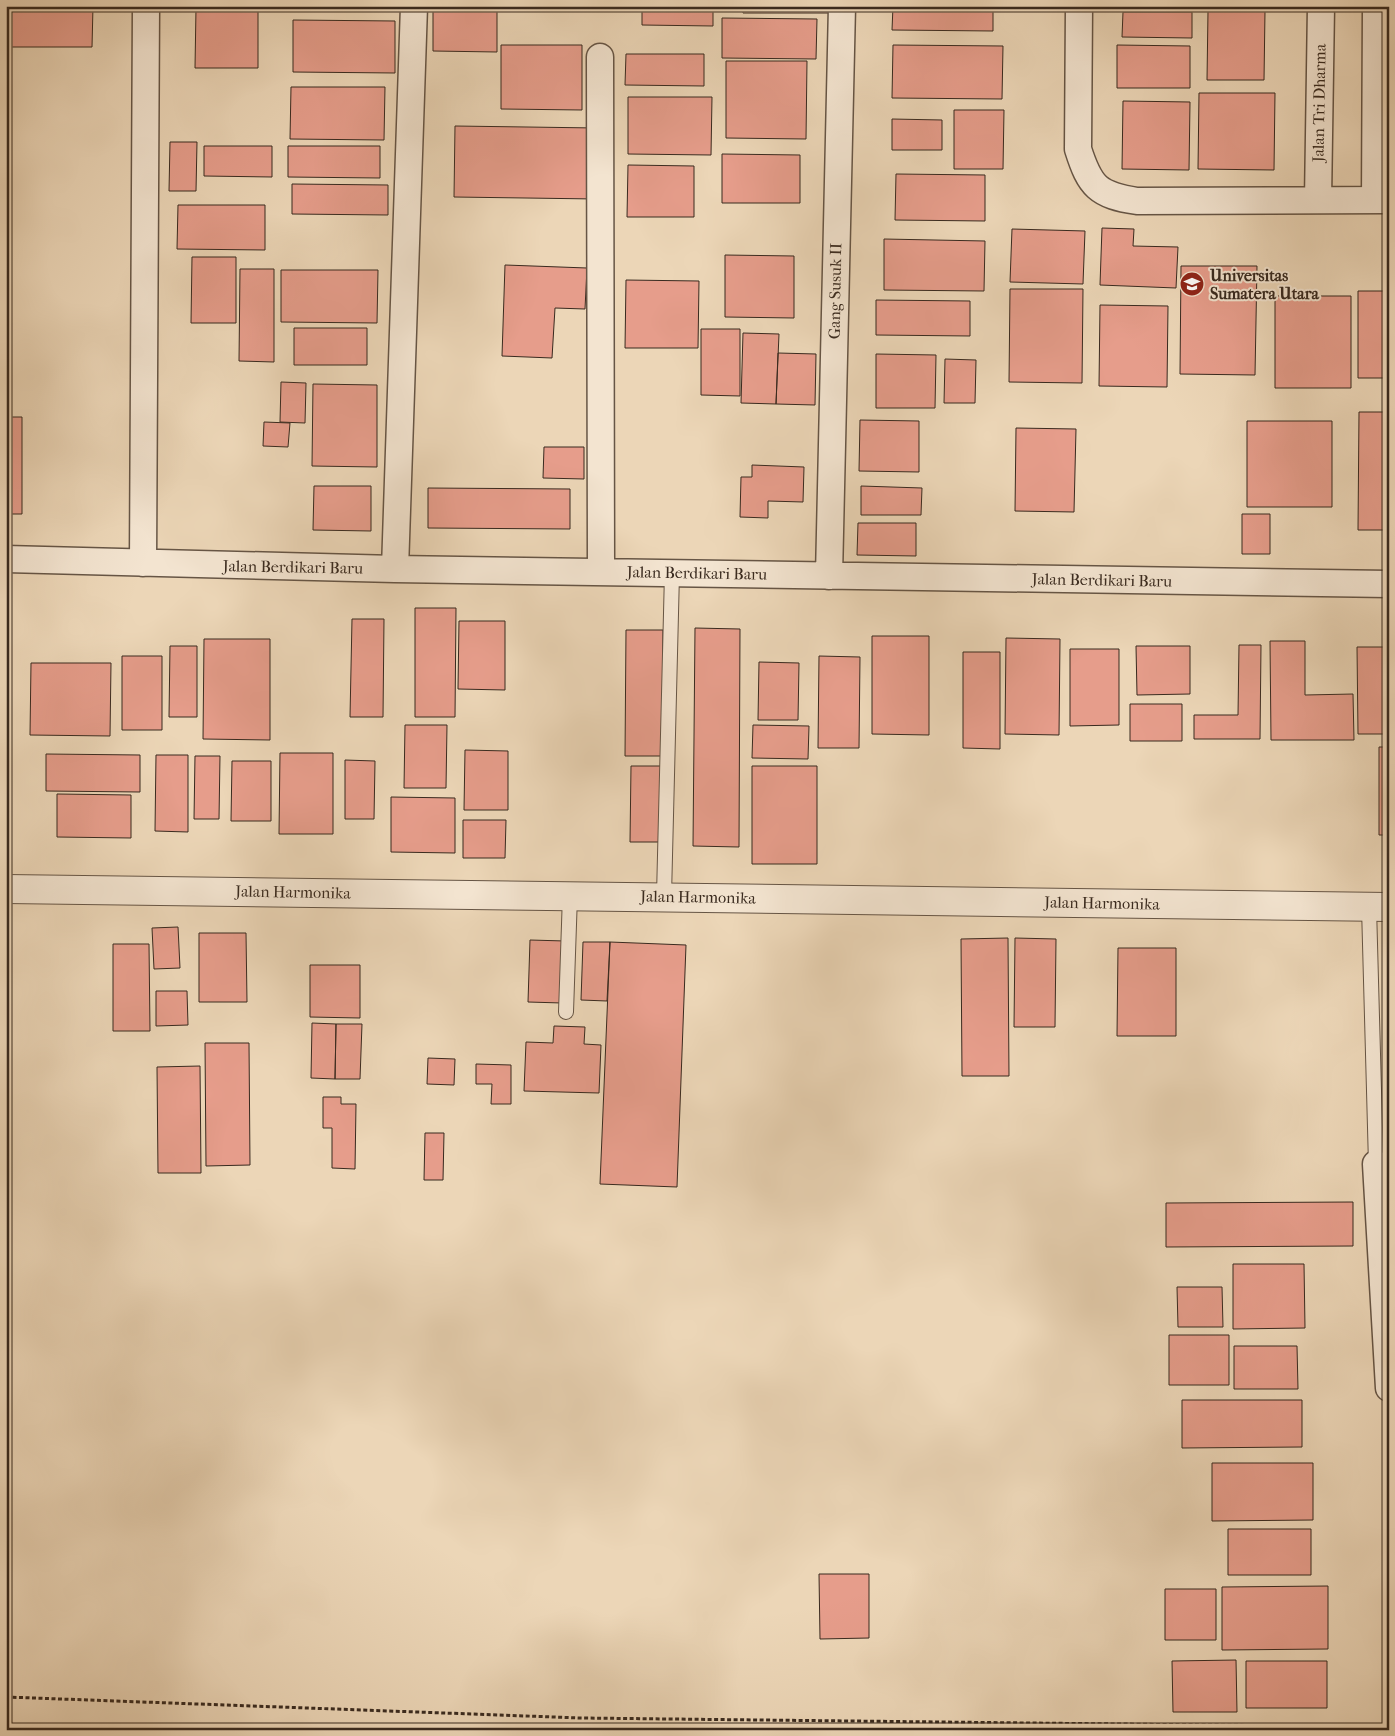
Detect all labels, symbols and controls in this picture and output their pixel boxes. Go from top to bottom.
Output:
street label: Jalan Tri Dharma [1308,43,1330,164]
street label: Gang Susuk II [825,243,845,339]
place label: Universitas Sumatera Utara [1209,266,1320,303]
school or university icon: Universitas Sumatera Utara [1179,271,1205,297]
street label: Jalan Berdikari Baru [221,556,363,578]
street label: Jalan Berdikari Baru [625,562,767,584]
street label: Jalan Berdikari Baru [1030,569,1172,591]
street label: Jalan Harmonika [233,881,351,903]
street label: Jalan Harmonika [638,886,756,908]
street label: Jalan Harmonika [1042,892,1160,914]

